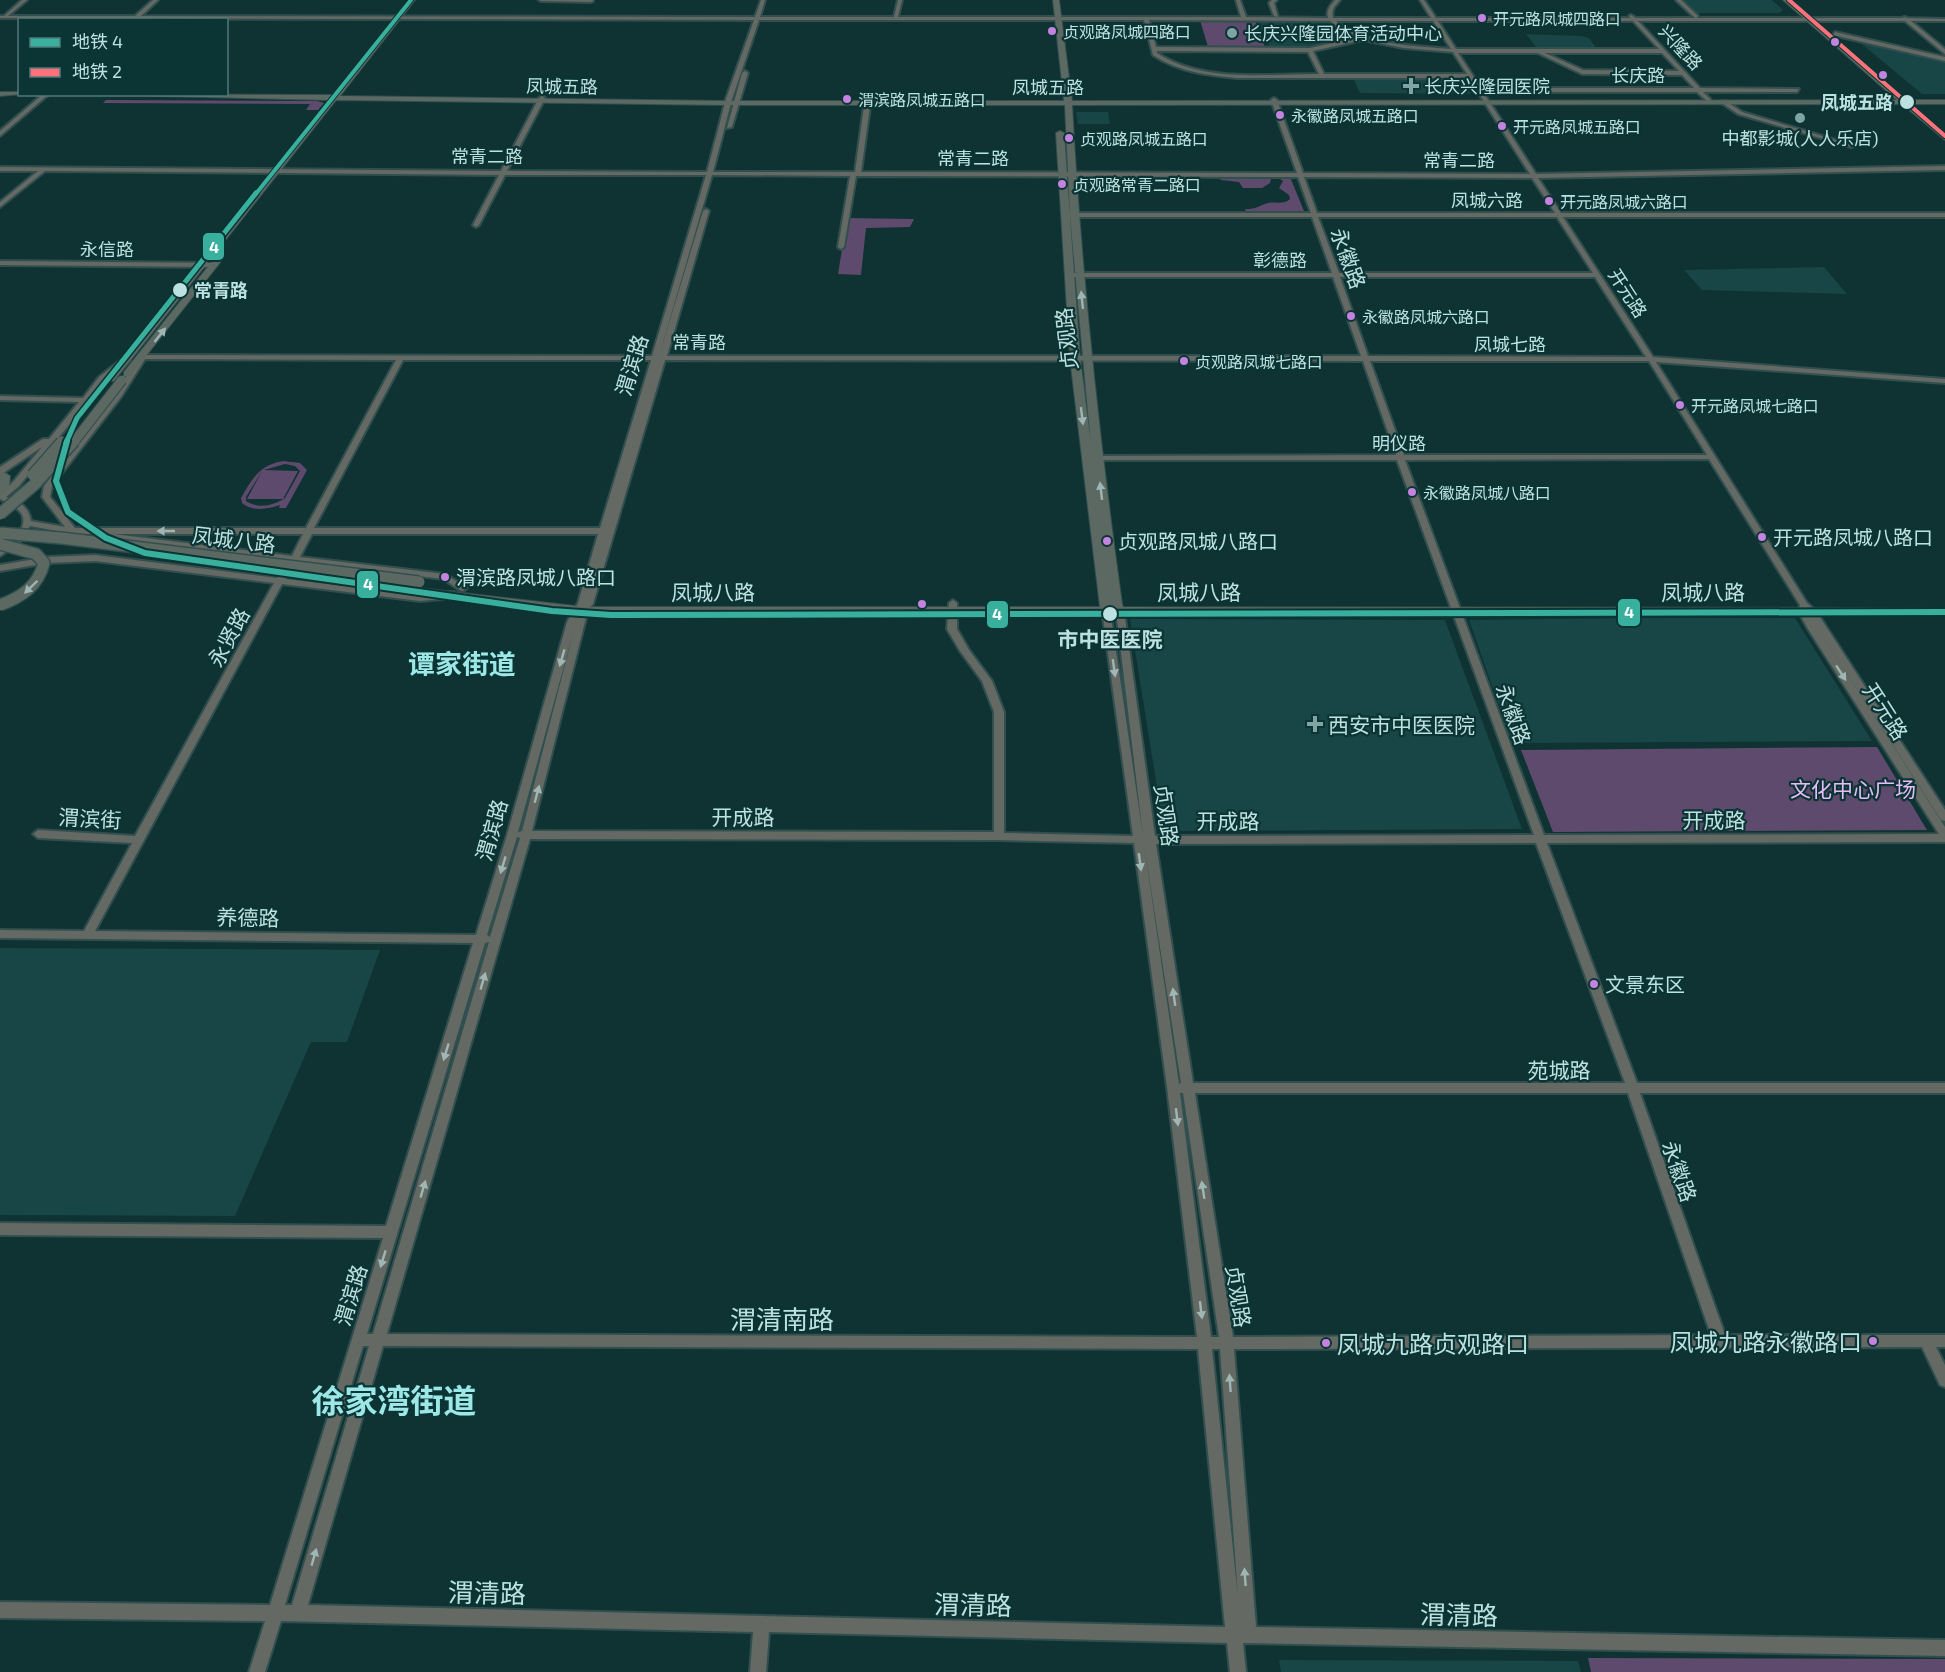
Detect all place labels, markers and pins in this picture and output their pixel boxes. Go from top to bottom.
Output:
place label: 开元路凤城四路口 [1493,9,1621,28]
marker: 开元路凤城四路口 [1476,12,1488,24]
place label: 贞观路凤城四路口 [1063,22,1191,41]
place label: 长庆兴隆园体育活动中心 [1244,22,1442,44]
marker: 贞观路凤城四路口 [1046,25,1058,37]
marker: 长庆兴隆园体育活动中心 [1225,26,1239,40]
unlabelled marker [1829,36,1841,48]
unlabelled marker [1877,69,1889,81]
place label: 长庆兴隆园医院 [1424,75,1550,97]
marker: 长庆兴隆园医院 [1402,77,1420,95]
place label: 渭滨路凤城五路口 [858,90,986,109]
place label: 凤城五路 [1821,91,1893,113]
marker: 渭滨路凤城五路口 [841,93,853,105]
marker: 凤城五路 [1898,93,1916,111]
place label: 永徽路凤城五路口 [1291,106,1419,125]
marker: 永徽路凤城五路口 [1274,109,1286,121]
marker: 中都影城(人人乐店) [1793,111,1807,125]
place label: 开元路凤城五路口 [1513,117,1641,136]
marker: 开元路凤城五路口 [1496,120,1508,132]
place label: 中都影城(人人乐店) [1722,127,1878,149]
place label: 贞观路凤城五路口 [1080,129,1208,148]
marker: 贞观路凤城五路口 [1063,132,1075,144]
place label: 贞观路常青二路口 [1073,175,1201,194]
marker: 贞观路常青二路口 [1056,178,1068,190]
place label: 开元路凤城六路口 [1560,192,1688,211]
marker: 开元路凤城六路口 [1543,195,1555,207]
place label: 常青路 [194,279,248,301]
marker: 常青路 [171,281,189,299]
place label: 永徽路凤城六路口 [1362,307,1490,326]
marker: 永徽路凤城六路口 [1345,310,1357,322]
place label: 贞观路凤城七路口 [1195,352,1323,371]
marker: 贞观路凤城七路口 [1178,355,1190,367]
place label: 开元路凤城七路口 [1691,396,1819,415]
marker: 开元路凤城七路口 [1674,399,1686,411]
place label: 永徽路凤城八路口 [1423,483,1551,502]
marker: 永徽路凤城八路口 [1406,486,1418,498]
place label: 开元路凤城八路口 [1773,525,1933,549]
place label: 贞观路凤城八路口 [1118,529,1278,553]
marker: 开元路凤城八路口 [1756,531,1768,543]
marker: 贞观路凤城八路口 [1101,535,1113,547]
place label: 渭滨路凤城八路口 [456,565,616,589]
marker: 渭滨路凤城八路口 [439,571,451,583]
unlabelled marker [916,598,928,610]
marker: 市中医医院 [1101,605,1119,623]
place label: 市中医医院 [1058,626,1163,651]
place label: 西安市中医医院 [1328,712,1475,737]
marker: 西安市中医医院 [1306,715,1324,733]
place label: 文景东区 [1605,972,1685,996]
marker: 文景东区 [1588,978,1600,990]
place label: 凤城九路永徽路口 [1670,1327,1862,1356]
place label: 凤城九路贞观路口 [1337,1329,1529,1358]
marker: 凤城九路永徽路口 [1867,1335,1879,1347]
marker: 凤城九路贞观路口 [1320,1337,1332,1349]

